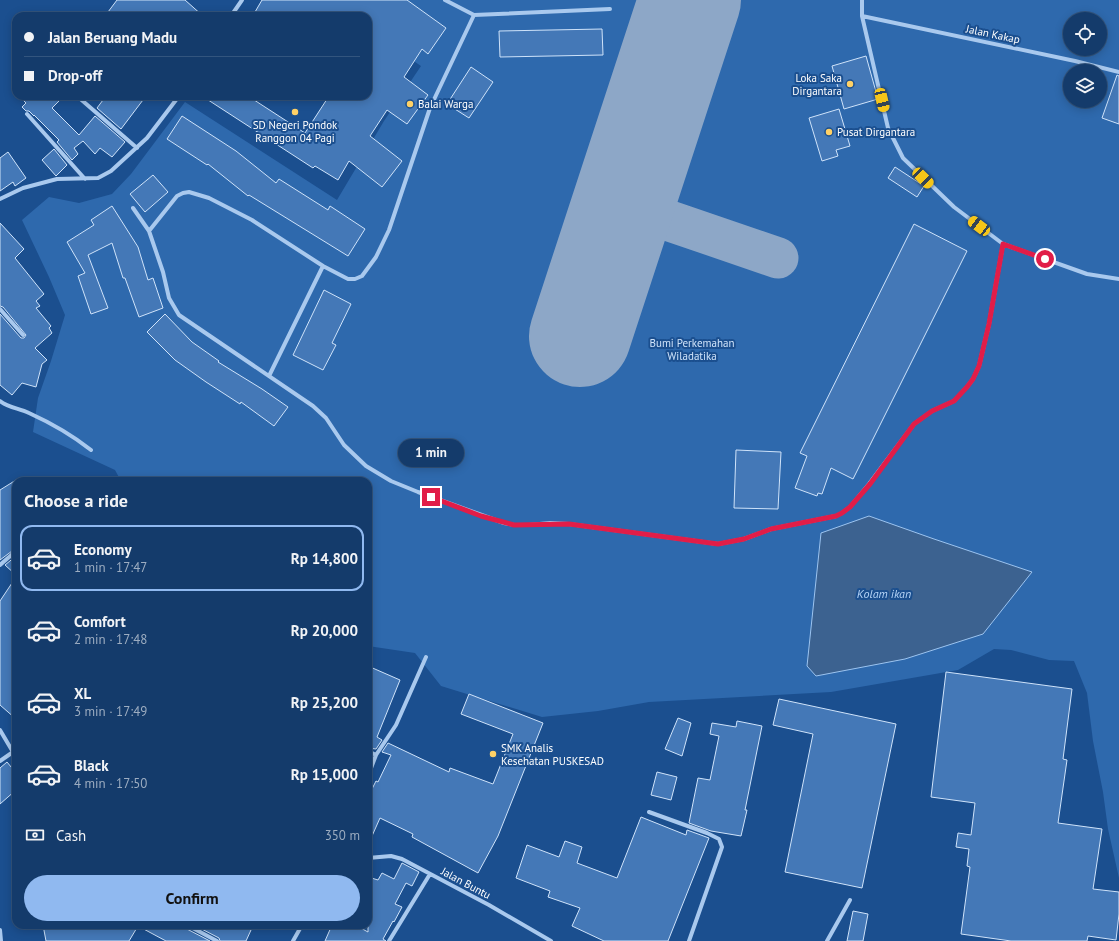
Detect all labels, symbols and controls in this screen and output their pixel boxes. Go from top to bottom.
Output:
map controls [1063,12,1107,108]
button: locate [1063,12,1107,56]
street label: Jalan Kakap [964,21,1021,47]
text: Jalan Beruang Madu [48,28,177,47]
button: layers [1063,64,1107,108]
text: Drop-off [48,66,102,85]
place label: Loka Saka Dirgantara [792,71,842,98]
marker: Loka Saka Dirgantara [845,79,855,89]
car [873,87,891,113]
place label: Balai Warga [418,97,473,111]
marker: Balai Warga [405,99,415,109]
marker: SD Negeri Pondok Ranggon 04 Pagi [290,107,300,117]
place label: SD Negeri Pondok Ranggon 04 Pagi [253,118,338,145]
place label: Pusat Dirgantara [837,125,915,139]
marker: Pusat Dirgantara [824,127,834,137]
car [910,165,936,191]
car [966,214,992,238]
route start [1036,250,1054,268]
park label: Bumi Perkemahan Wiladatika [650,336,734,363]
callout: 1 min [398,439,464,467]
text: 1 min [415,444,447,461]
route end [422,488,440,506]
text: Choose a ride [24,489,128,512]
icon: car [26,540,62,576]
text: Economy [74,540,132,559]
text: Rp 14,800 [291,549,358,568]
text: 1 min · 17:47 [74,559,147,576]
water label: Kolam ikan [857,586,911,601]
icon: car [26,612,62,648]
text: Comfort [74,612,126,631]
text: Rp 20,000 [291,621,358,640]
text: 2 min · 17:48 [74,631,147,648]
icon: car [26,684,62,720]
text: XL [74,684,91,703]
text: Rp 25,200 [291,693,358,712]
text: 3 min · 17:49 [74,703,147,720]
place label: SMK Analis Kesehatan PUSKESAD [501,741,604,768]
marker: SMK Analis Kesehatan PUSKESAD [488,749,498,759]
icon: car [26,756,62,792]
text: Black [74,756,109,775]
text: Rp 15,000 [291,765,358,784]
text: 4 min · 17:50 [74,775,147,792]
icon: cash [24,824,46,846]
text: Cash [56,826,86,845]
text: 350 m [325,827,360,844]
street label: Jalan Buntu [438,864,493,902]
button: Confirm [24,875,360,921]

